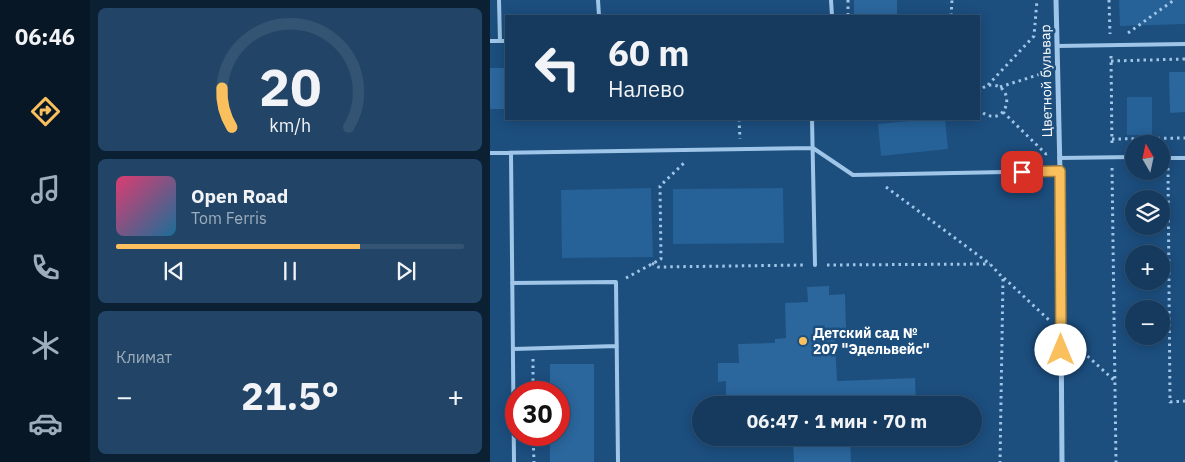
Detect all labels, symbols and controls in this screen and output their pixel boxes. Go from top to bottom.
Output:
text: 06:46 [15,22,75,51]
street label: Цветной бульвар [1036,24,1056,138]
text: 60 m [608,30,690,76]
icon: left [525,35,590,100]
text: 20 [259,53,321,120]
text: Налево [608,74,685,103]
icon: directions [28,94,63,129]
text: km/h [269,114,311,137]
north arrow [1125,135,1170,180]
map controls [1125,135,1170,345]
pin [1001,151,1043,193]
icon: arrive [1008,158,1036,186]
icon: music [28,172,63,207]
text: Open Road [191,184,288,208]
button: layers [1125,190,1170,235]
text: Tom Ferris [191,208,267,228]
button: + [1125,245,1170,290]
icon: phone [28,250,63,285]
icon: previous [160,257,188,285]
icon: pause [276,257,304,285]
icon: next [392,257,420,285]
button: − [1125,300,1170,345]
position arrow [1034,323,1086,375]
place label: Детский сад № 207 "Эдельвейс" [813,324,930,358]
icon: climate [28,328,63,363]
marker: Детский сад № 207 "Эдельвейс" [797,335,809,347]
text: Климат [116,347,172,367]
text: 21.5° [241,371,339,420]
text: − [116,378,133,415]
text: + [447,378,464,415]
speed limit sign: 30 [505,381,570,446]
icon: car [28,406,63,441]
text: 06:47 · 1 мин · 70 m [747,409,927,433]

